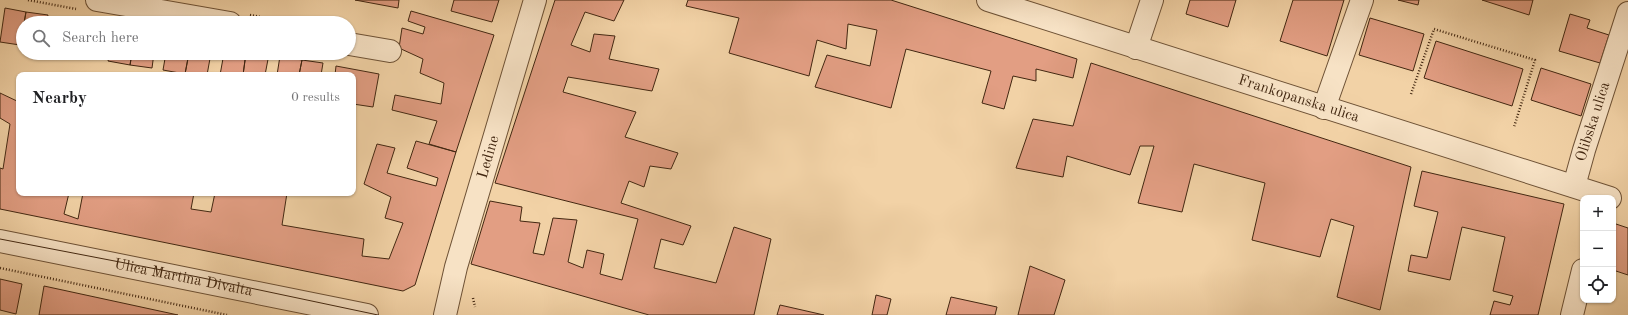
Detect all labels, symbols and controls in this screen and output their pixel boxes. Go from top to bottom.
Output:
search box [16,16,356,60]
icon: search [30,27,52,49]
text: Search here [62,31,139,46]
street label: Frankopanska ulica [1236,73,1362,125]
street label: Olibska ulica [1574,80,1613,163]
text: Nearby [32,90,87,107]
text: 0 results [291,91,340,104]
street label: Ledine [475,134,502,180]
map controls [1580,195,1616,303]
button: + [1580,195,1616,231]
button: − [1580,231,1616,267]
street label: Ulica Martina Divalta [113,257,254,299]
button: locate [1580,267,1616,303]

